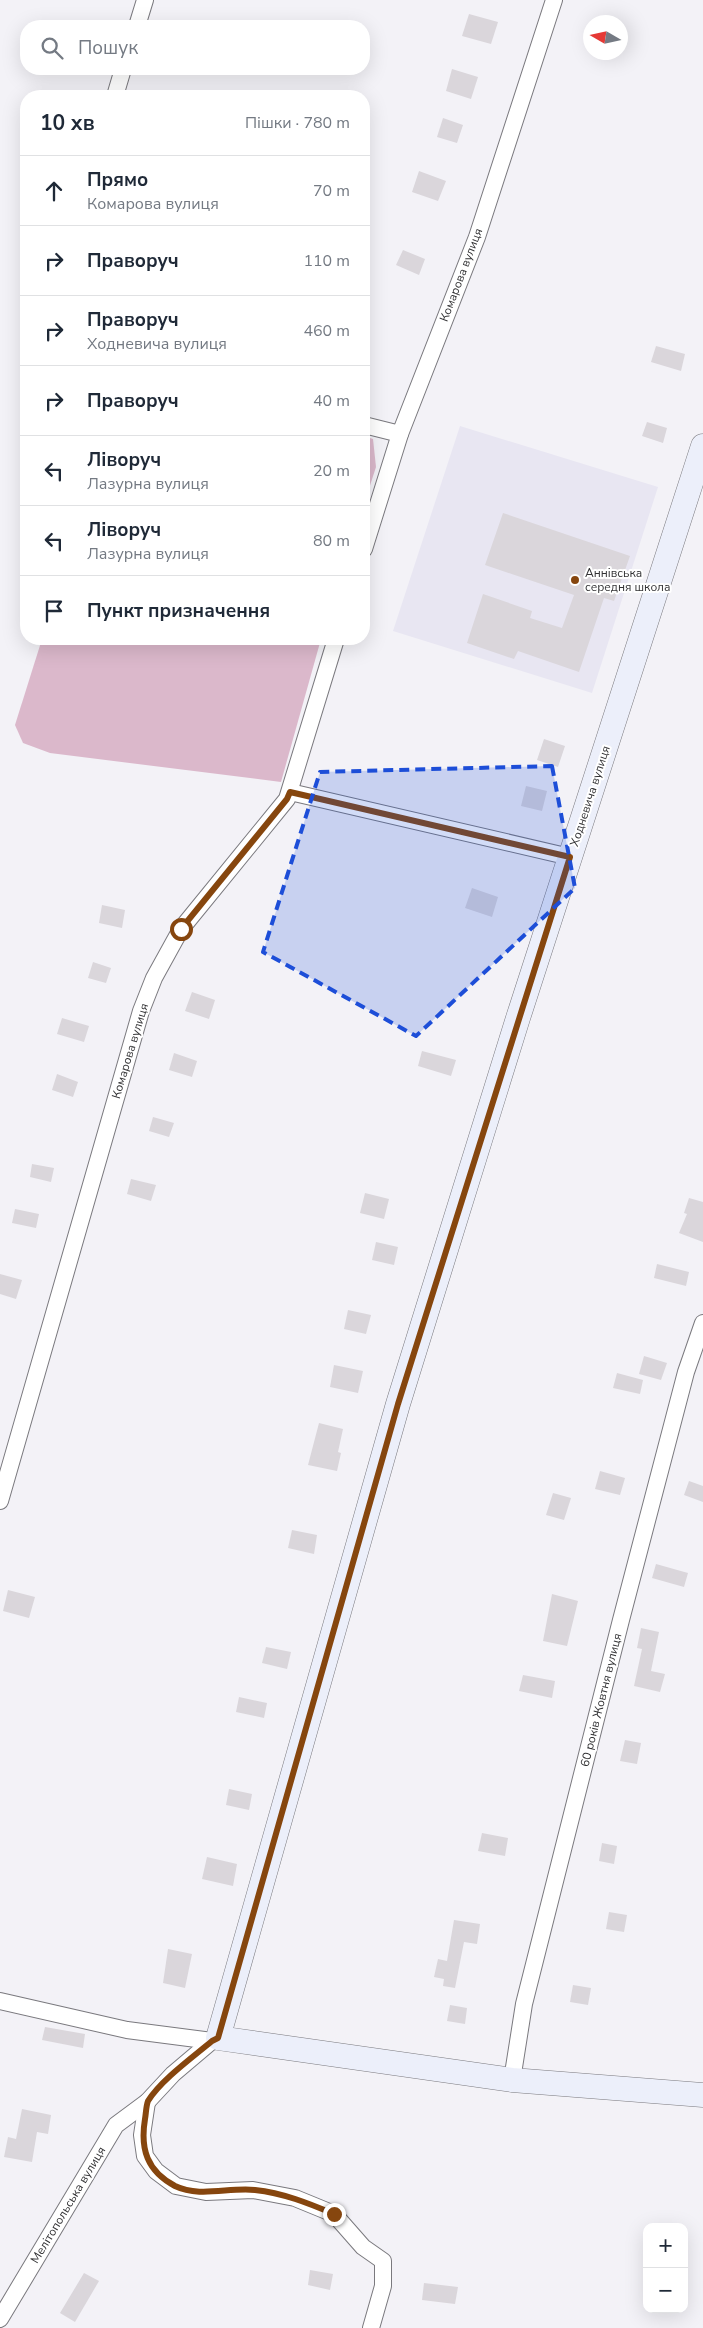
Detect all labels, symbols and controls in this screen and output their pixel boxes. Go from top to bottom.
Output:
north arrow [583,15,628,60]
search box [20,20,370,75]
icon: search [38,34,66,62]
text: Пошук [78,35,138,61]
text: 10 хв [40,109,95,137]
text: Пішки · 780 m [245,112,350,134]
text: Прямо [87,167,148,193]
icon: ahead [40,177,68,205]
text: 70 m [313,180,350,202]
text: Комарова вулиця [87,193,219,215]
street label: Комарова вулиця [436,226,486,324]
icon: right [40,247,68,275]
text: Праворуч [87,248,179,274]
text: 110 m [303,250,350,272]
text: Праворуч [87,307,179,333]
icon: right [40,317,68,345]
text: 460 m [303,320,350,342]
text: Ходневича вулиця [87,333,227,355]
icon: right [40,387,68,415]
text: Праворуч [87,388,179,414]
text: 40 m [313,390,350,412]
text: Ліворуч [87,447,161,473]
icon: left [40,457,68,485]
text: 20 m [313,460,350,482]
text: Лазурна вулиця [87,473,209,495]
text: Ліворуч [87,517,161,543]
icon: left [40,527,68,555]
text: 80 m [313,530,350,552]
text: Лазурна вулиця [87,543,209,565]
place label: Аннівська середня школа [585,565,670,595]
marker: Аннівська середня школа [569,574,581,586]
icon: arrive [40,597,68,625]
text: Пункт призначення [87,598,270,624]
street label: Ходневича вулиця [566,744,614,848]
route start [170,918,193,941]
street label: Комарова вулиця [108,1001,152,1101]
street label: 60 років Жовтня вулиця [577,1631,625,1769]
street label: Мелітопольська вулиця [27,2144,109,2266]
route end [323,2203,346,2226]
map controls [643,2223,688,2313]
button: + [643,2223,688,2268]
button: − [643,2268,688,2313]

